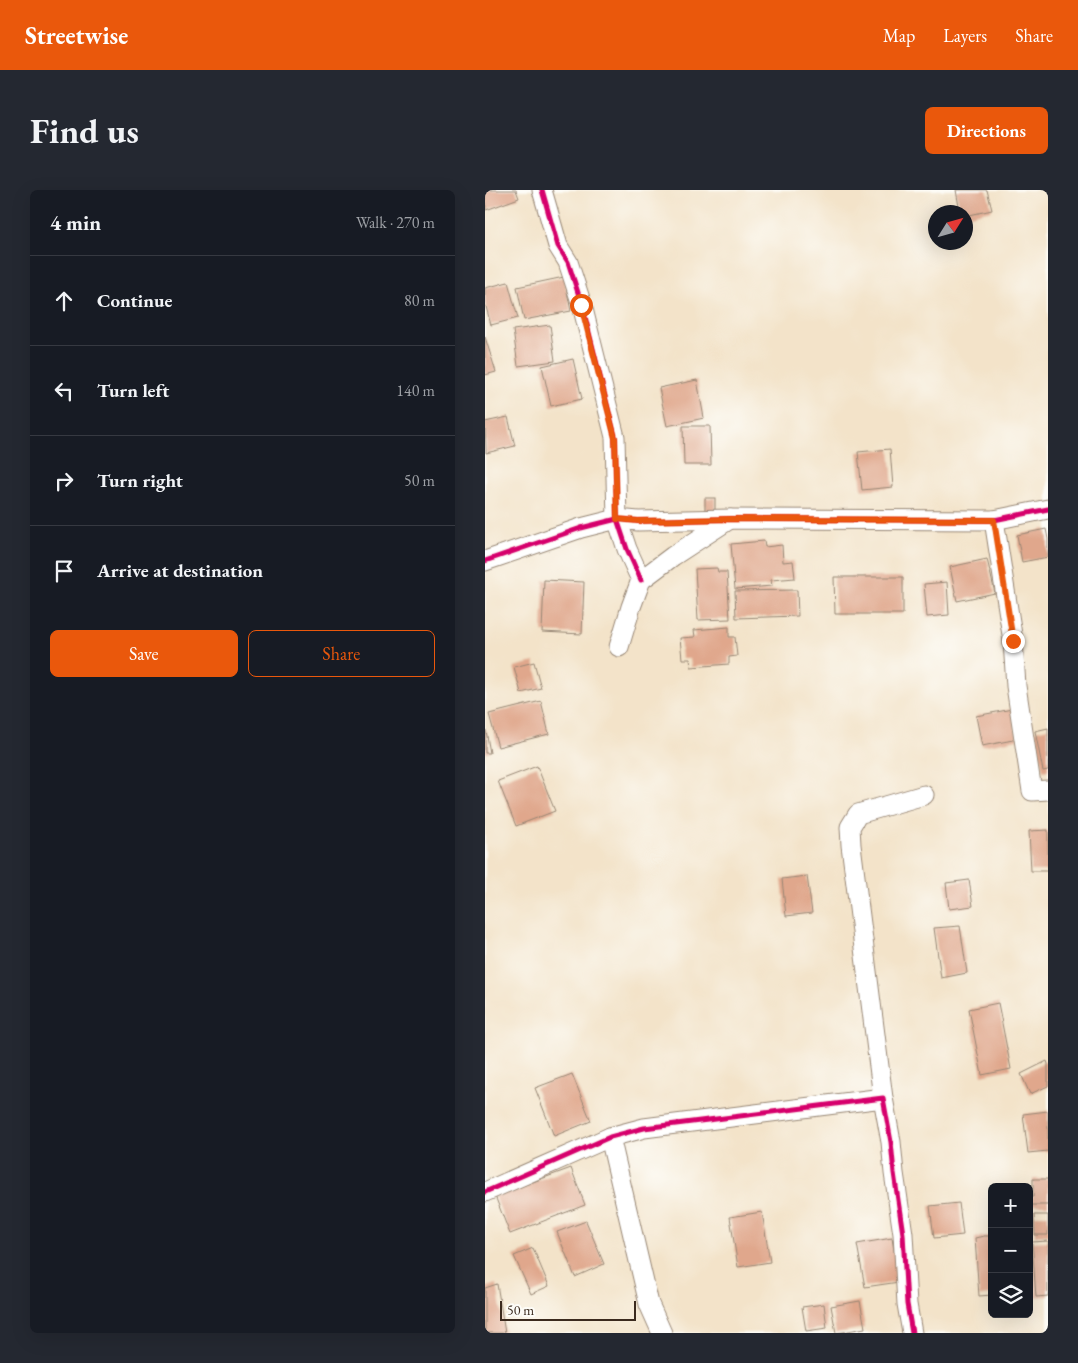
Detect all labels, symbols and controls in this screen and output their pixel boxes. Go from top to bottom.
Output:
text: Streetwise [25,20,128,51]
text: Map [883,24,915,47]
text: Layers [943,24,987,47]
text: Share [1015,24,1053,47]
button: Directions [925,107,1048,154]
text: Find us [30,108,139,153]
north arrow [928,205,973,250]
text: 4 min [50,209,101,236]
text: Walk · 270 m [356,212,435,233]
icon: ahead [50,287,78,315]
text: Continue [97,288,172,313]
text: 80 m [404,290,435,311]
route start [570,294,593,317]
icon: left [50,377,78,405]
text: Turn left [97,378,169,403]
text: 140 m [396,380,435,401]
icon: right [50,467,78,495]
text: Turn right [97,468,183,493]
text: 50 m [404,470,435,491]
icon: arrive [50,557,78,585]
text: Arrive at destination [97,558,263,583]
button: Save [50,630,238,677]
button: Share [248,630,435,677]
route end [1002,630,1025,653]
map controls [988,1183,1033,1318]
button: + [988,1183,1033,1228]
button: − [988,1228,1033,1273]
button: layers [988,1273,1033,1318]
scale bar [500,1298,636,1321]
text: 50 m [507,1301,534,1319]

